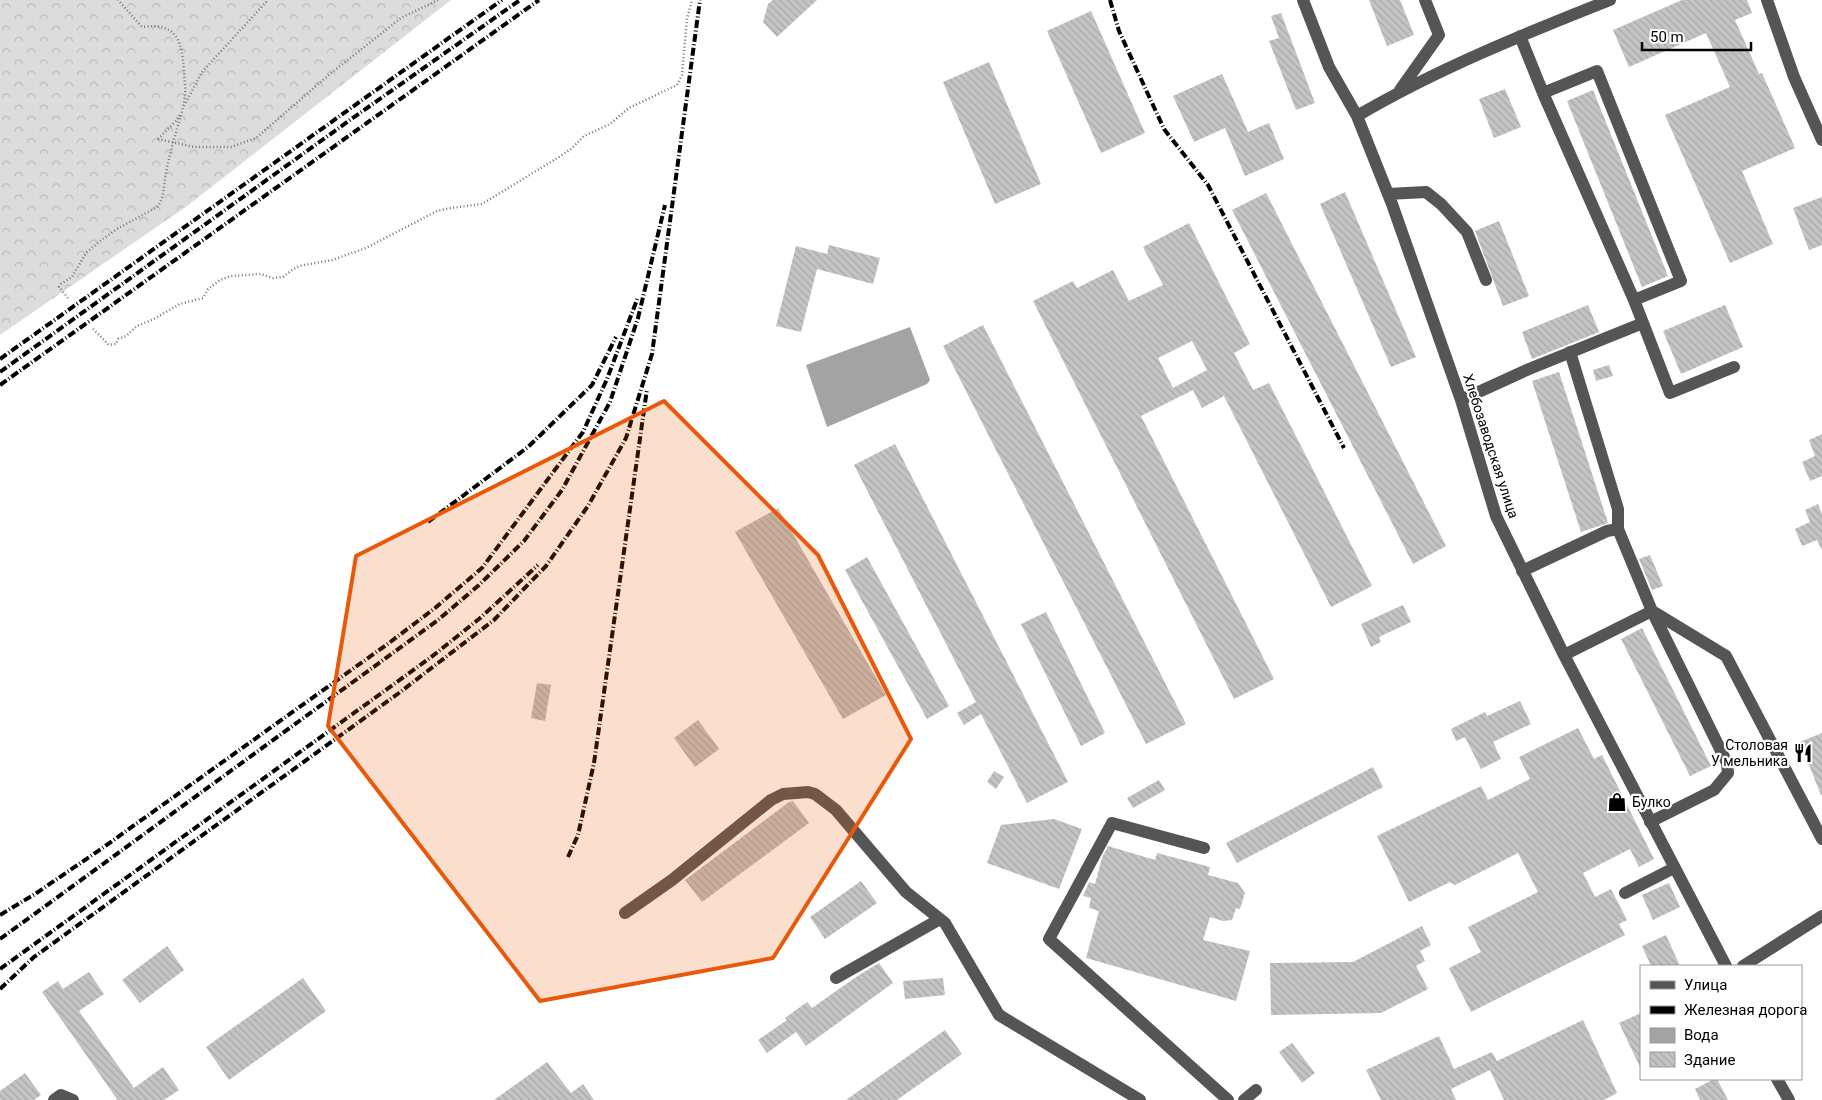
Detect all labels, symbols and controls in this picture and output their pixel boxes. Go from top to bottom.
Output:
scale bar [1642,20,1751,52]
text: 50 m [1650,28,1684,46]
street label: Хлебозаводская улица [1460,372,1522,520]
place label: Столовая У мельника [1711,737,1788,769]
restaurant icon: Столовая У мельника [1792,742,1814,764]
shop icon: Булко [1606,791,1628,813]
place label: Булко [1632,794,1671,810]
legend [1640,965,1802,1080]
text: Улица [1684,976,1727,994]
text: Железная дорога [1684,1001,1807,1019]
text: Вода [1684,1026,1719,1044]
text: Здание [1684,1051,1735,1069]

